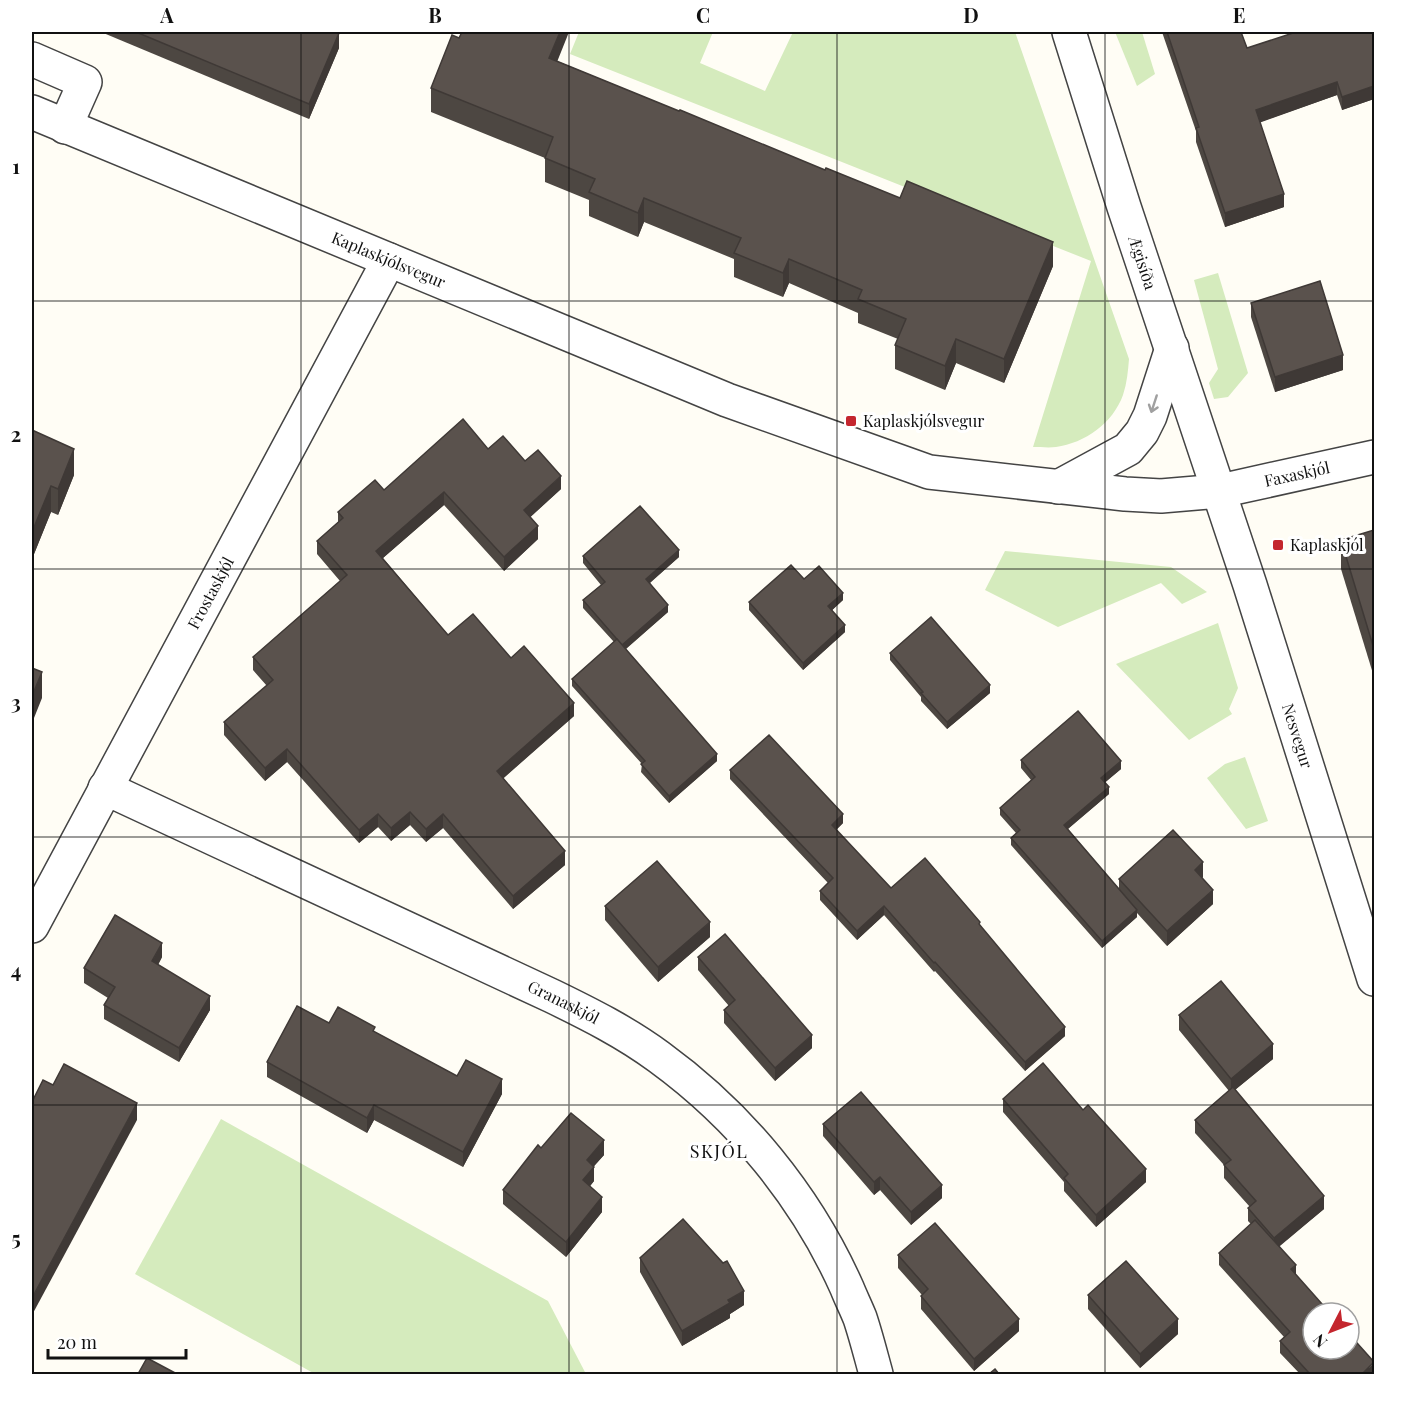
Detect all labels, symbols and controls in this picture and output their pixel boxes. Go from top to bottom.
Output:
text: A [159,1,174,28]
text: B [428,1,442,28]
text: C [696,1,710,28]
text: D [963,1,979,28]
text: E [1233,1,1245,28]
text: 1 [12,152,20,179]
street label: Kaplaskjólsvegur [329,226,449,292]
street label: Ægisíða [1124,232,1162,292]
one-way arrow [1148,394,1159,413]
place label: Kaplaskjólsvegur [863,410,985,431]
marker: Kaplaskjólsvegur [844,414,858,428]
text: 2 [11,420,21,447]
street label: Faxaskjól [1262,456,1332,491]
place label: Kaplaskjól [1290,534,1364,555]
marker: Kaplaskjól [1271,538,1285,552]
street label: Frostaskjól [182,552,238,632]
text: 3 [11,688,21,715]
street label: Nesvegur [1278,701,1318,771]
text: 4 [11,956,21,983]
street label: Granaskjól [524,975,604,1028]
district label: SKJÓL [690,1139,748,1163]
text: 5 [11,1224,21,1251]
north arrow [1301,1301,1361,1361]
scale bar [48,1322,186,1360]
text: 20 m [57,1330,97,1354]
text: N [1308,1330,1331,1353]

